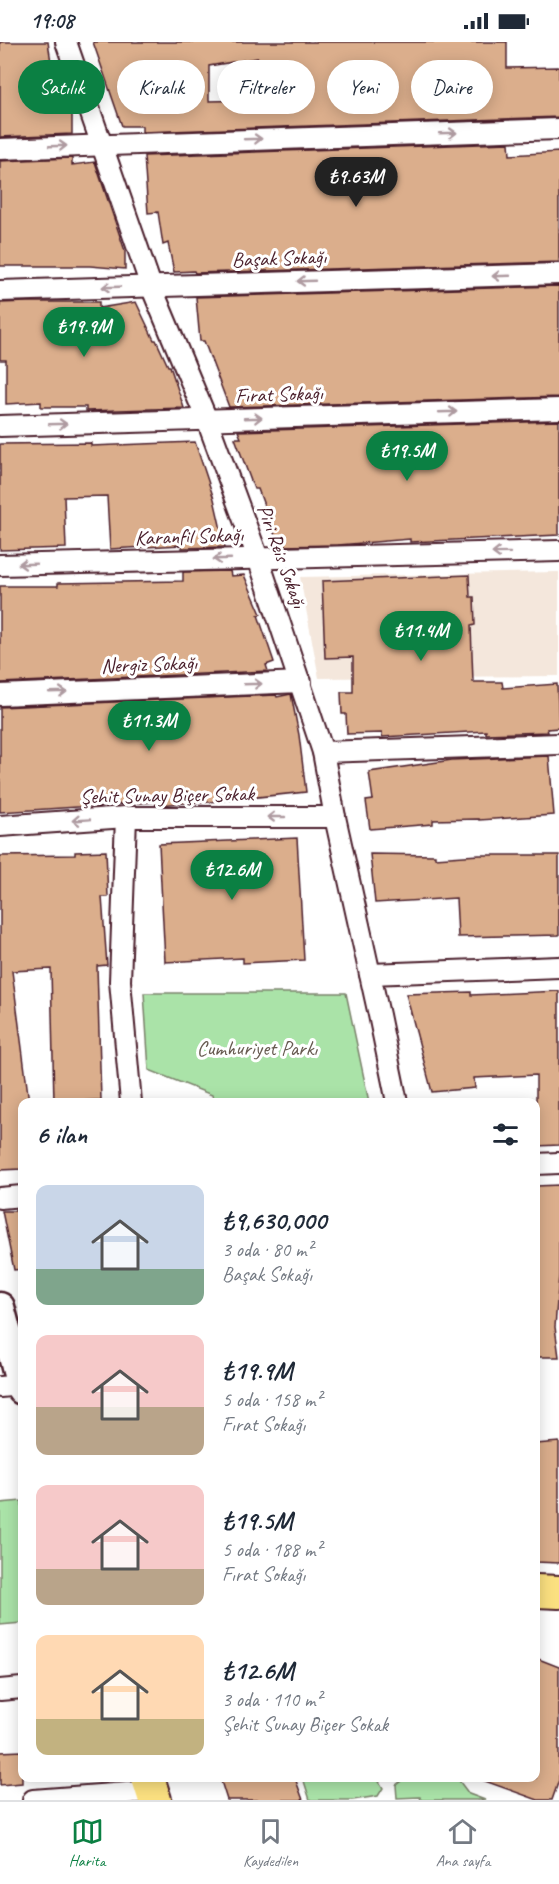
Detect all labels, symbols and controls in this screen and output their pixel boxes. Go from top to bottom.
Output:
text: 19:08 [30,7,74,35]
chip: Satılık [18,60,105,114]
chip: Kiralık [117,60,205,114]
chip: Filtreler [217,60,315,114]
chip: Yeni [327,60,399,114]
chip: Daire [411,60,493,114]
one-way arrow [438,127,458,138]
one-way arrow [243,134,263,145]
one-way arrow [48,141,68,152]
pin: ₺9.63M [307,157,405,208]
text: ₺9.63M [329,164,383,189]
street label: Başak Sokağı [231,243,328,273]
one-way arrow [491,270,511,281]
one-way arrow [296,276,316,287]
one-way arrow [101,282,121,293]
pin: ₺19.9M [35,307,133,358]
text: ₺19.9M [57,314,111,339]
street label: Fırat Sokağı [235,379,324,409]
one-way arrow [438,407,458,418]
one-way arrow [243,413,263,424]
one-way arrow [48,419,68,430]
pin: ₺19.5M [358,431,456,482]
text: ₺19.5M [380,438,434,463]
street label: Piri Reis Sokağı [251,501,313,612]
street label: Karanfil Sokağı [134,521,245,551]
one-way arrow [491,547,511,558]
one-way arrow [212,553,232,564]
one-way arrow [17,558,37,570]
pin: ₺11.4M [372,611,470,662]
text: ₺11.4M [394,618,448,643]
street label: Nergiz Sokağı [101,649,199,679]
one-way arrow [243,679,263,690]
one-way arrow [48,687,68,698]
pin: ₺11.3M [100,701,198,752]
text: ₺11.3M [122,708,176,733]
street label: Şehit Sunay Biçer Sokak [80,780,256,810]
one-way arrow [267,811,287,823]
one-way arrow [72,815,92,826]
pin: ₺12.6M [183,850,281,901]
text: ₺12.6M [205,857,259,882]
park label: Cumhuriyet Parkı [197,1035,318,1061]
text: 6 ilan [36,1118,87,1151]
icon: filters [489,1118,522,1151]
text: ₺9,630,000 [222,1204,326,1237]
icon: home [84,1209,156,1281]
text: 3 oda · 80 m² [222,1237,313,1262]
text: Başak Sokağı [222,1262,312,1287]
text: ₺19.9M [222,1354,292,1387]
icon: home [84,1359,156,1431]
text: 5 oda · 158 m² [222,1387,322,1412]
text: Fırat Sokağı [222,1412,305,1437]
text: ₺19.5M [222,1504,292,1537]
icon: home [84,1509,156,1581]
text: 5 oda · 188 m² [222,1537,322,1562]
text: Fırat Sokağı [222,1562,305,1587]
text: ₺12.6M [222,1654,293,1687]
icon: home [84,1659,156,1731]
text: 3 oda · 110 m² [222,1687,322,1712]
text: Şehit Sunay Biçer Sokak [222,1712,388,1737]
tab: Harita [69,1815,105,1871]
tab: Kaydedilen [243,1815,298,1871]
tab: Ana sayfa [436,1815,490,1871]

